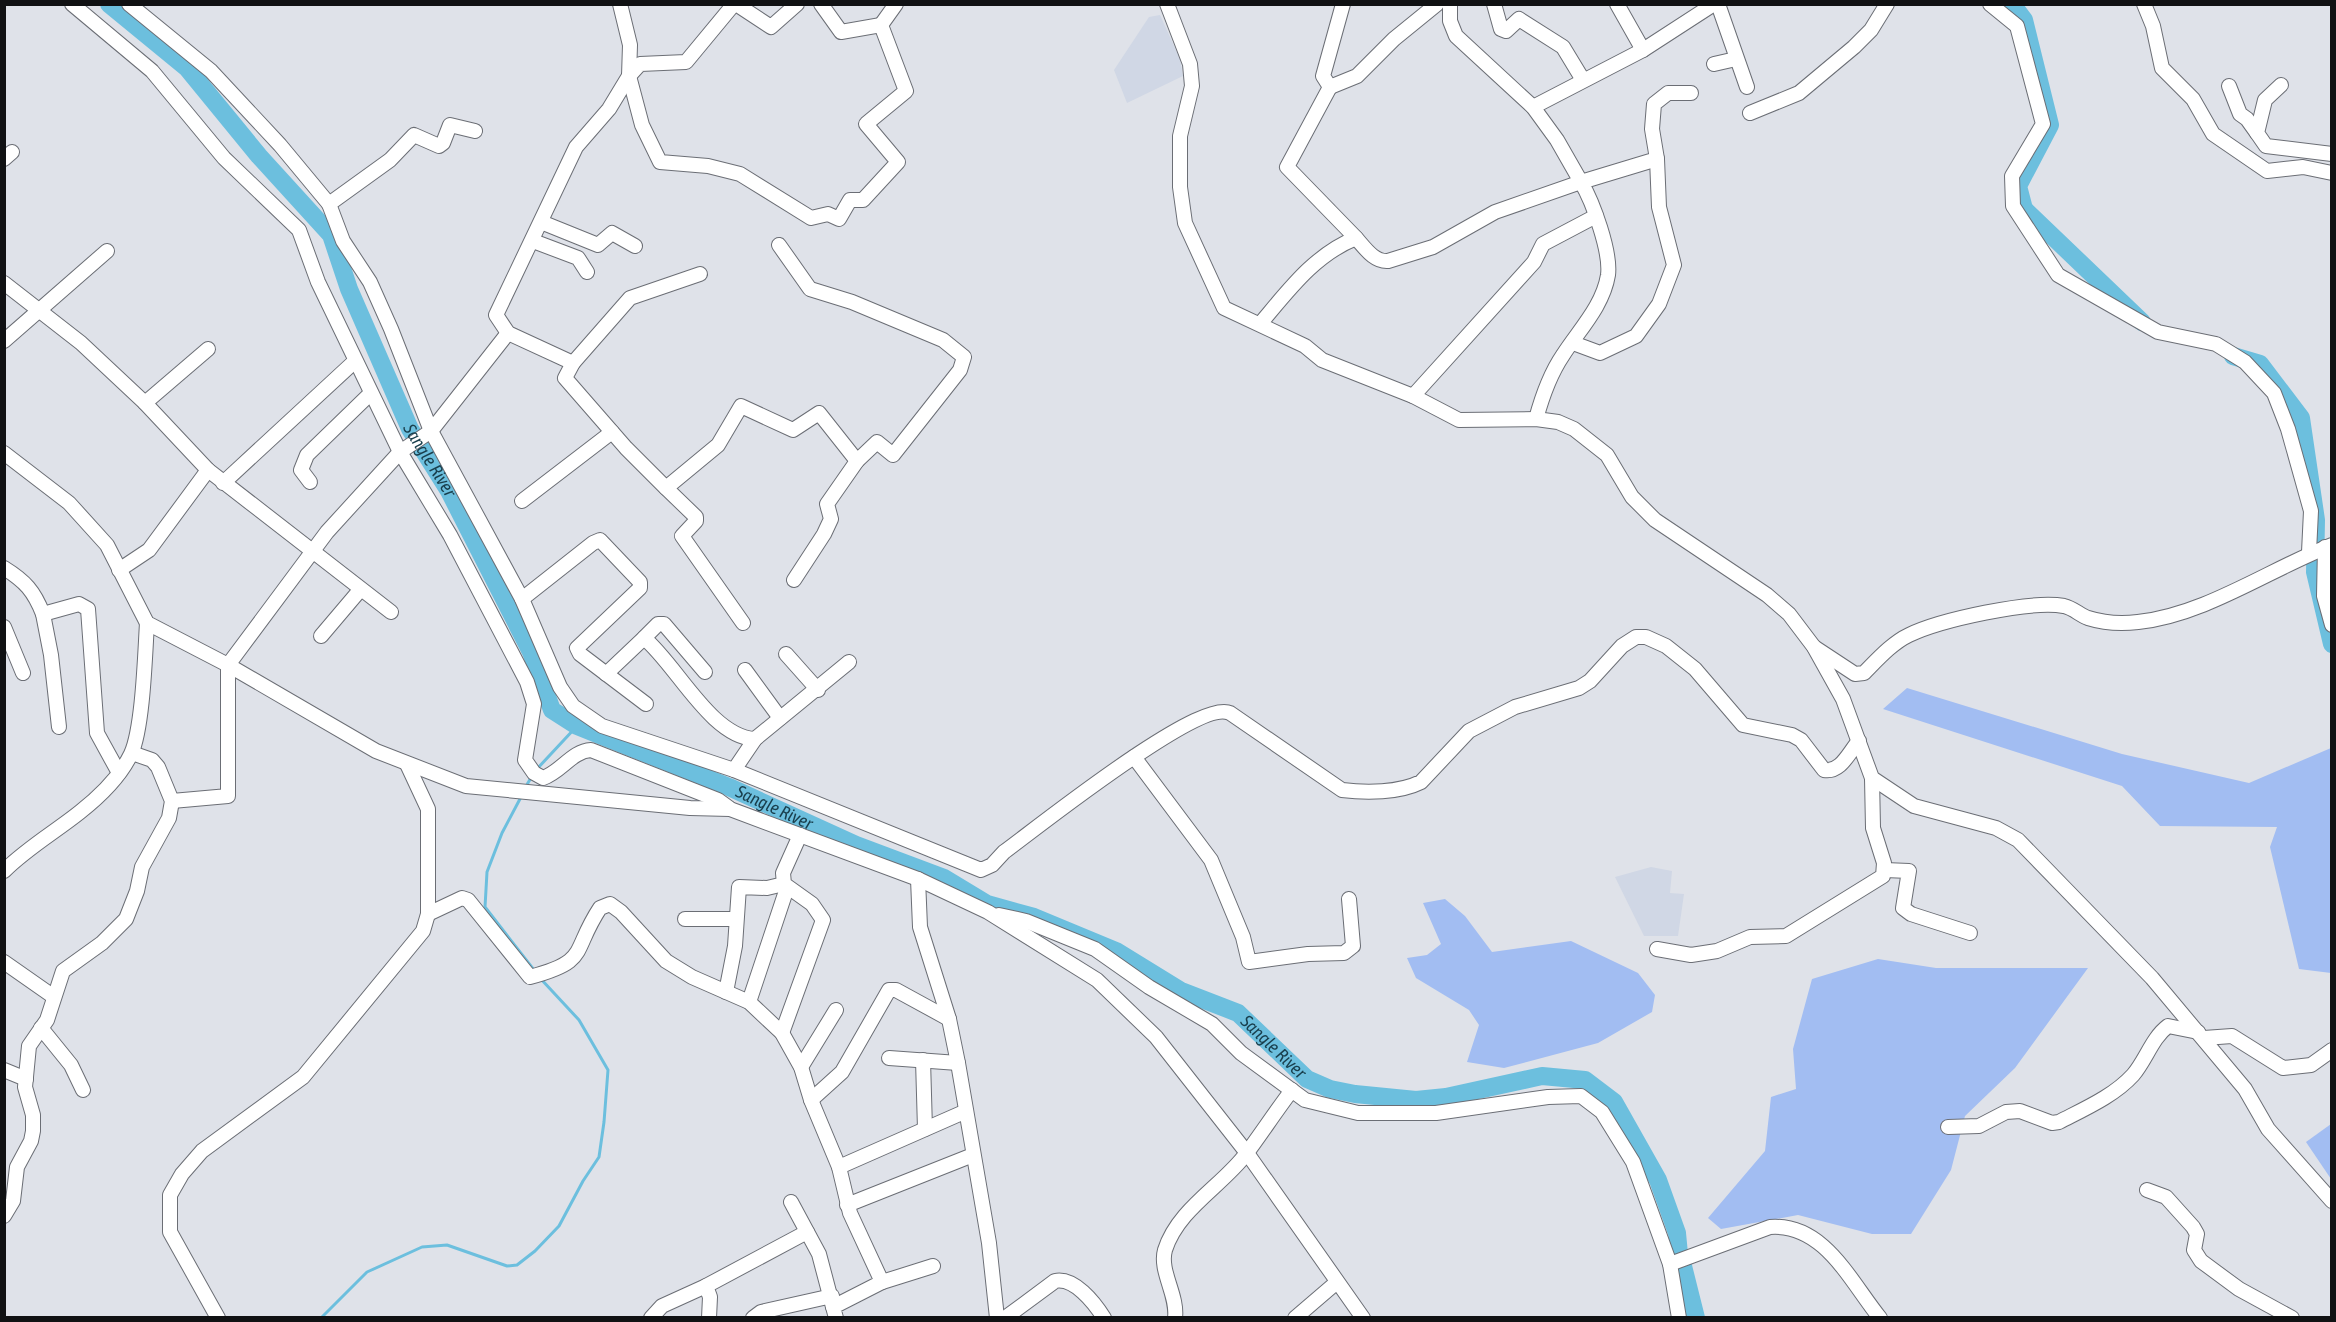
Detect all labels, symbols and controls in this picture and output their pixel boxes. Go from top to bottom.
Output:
water label: Sangle River [399,420,461,500]
water label: Sangle River [732,780,817,834]
water label: Sangle River [1236,1010,1311,1083]

